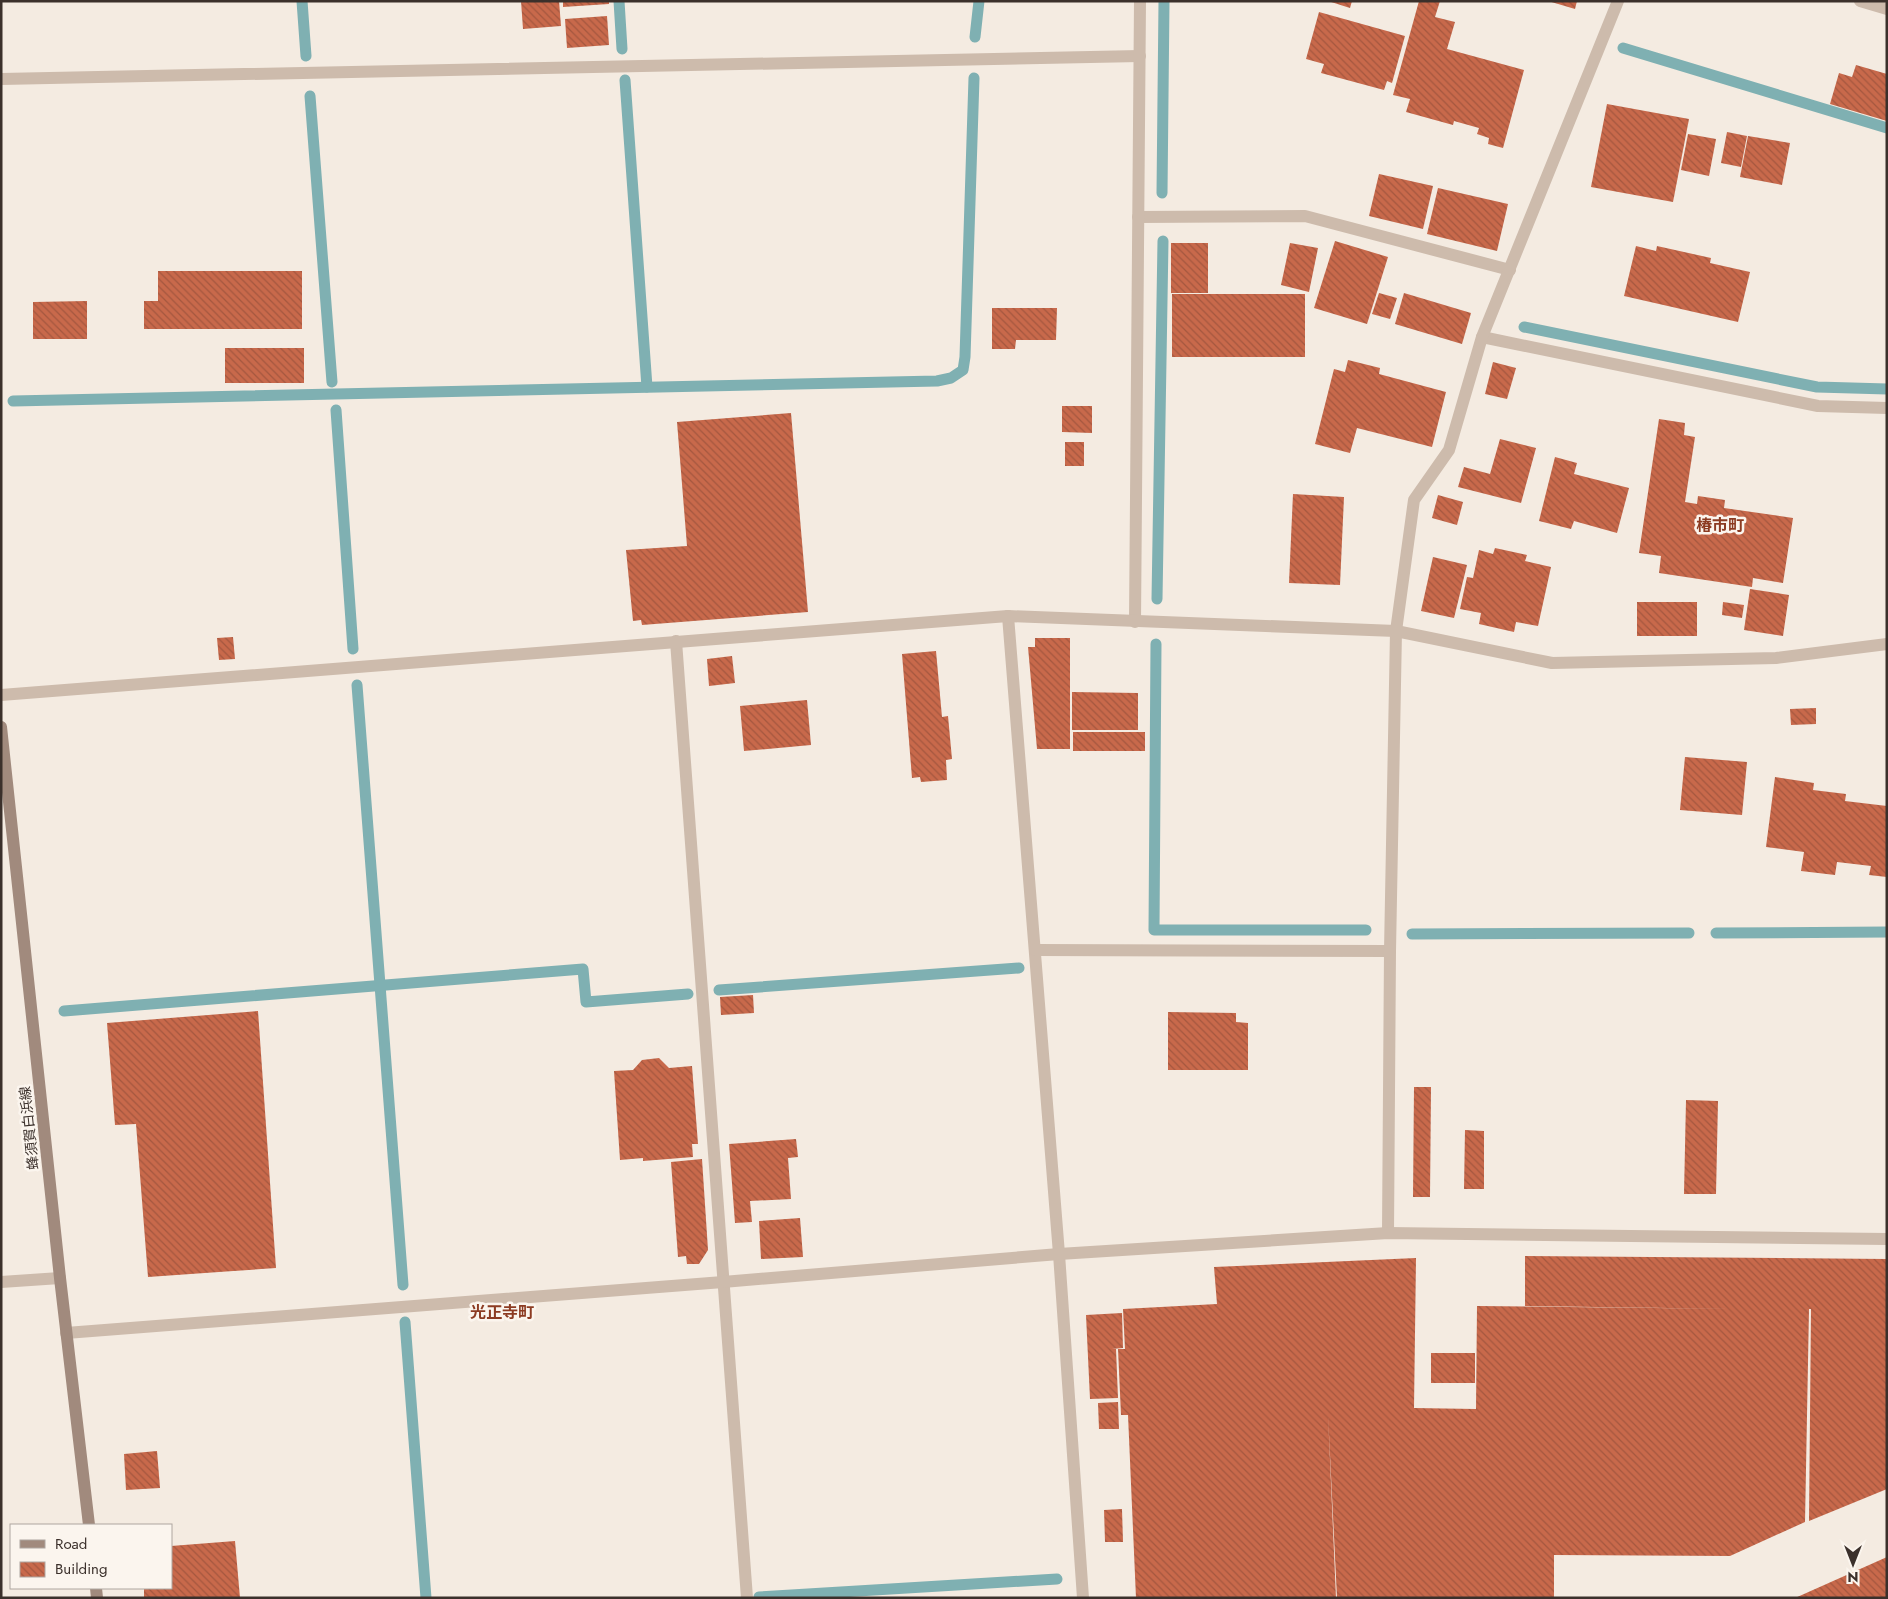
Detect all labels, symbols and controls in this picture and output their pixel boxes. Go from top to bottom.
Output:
district label: 椿市町 [1696,514,1744,537]
street label: 蜂須賀白浜線 [15,1085,43,1171]
district label: 光正寺町 [470,1301,534,1324]
legend [10,1524,172,1589]
text: Road [55,1533,87,1555]
north arrow [1828,1539,1878,1589]
text: Building [55,1558,107,1580]
text: N [1847,1567,1859,1587]

